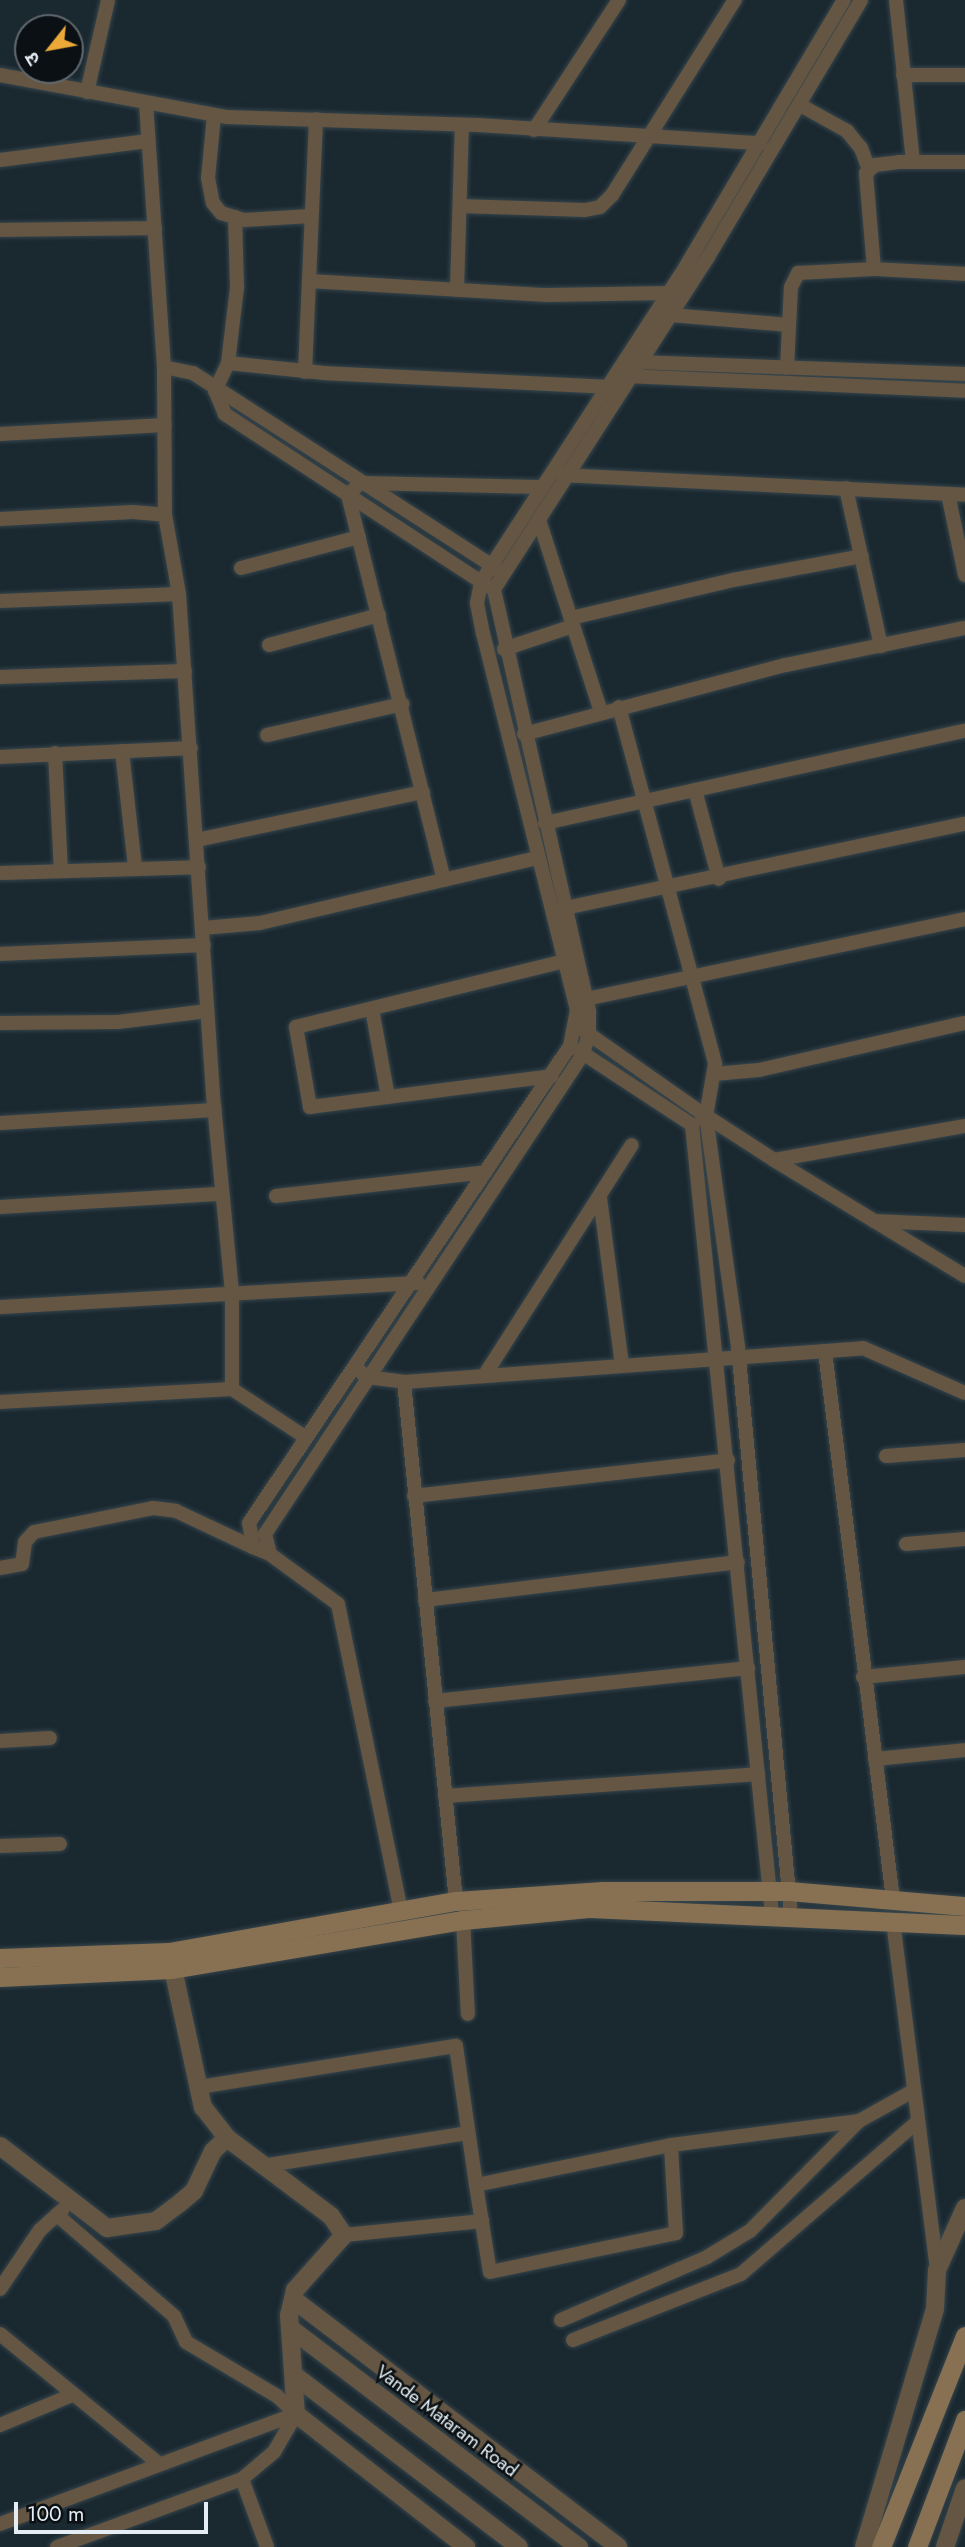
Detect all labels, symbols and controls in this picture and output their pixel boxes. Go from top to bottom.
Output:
north arrow [14,14,84,84]
text: उ [18,47,47,71]
street label: Vande Mataram Road [372,2360,522,2482]
scale bar [18,2488,212,2532]
text: 100 m [27,2499,84,2529]

